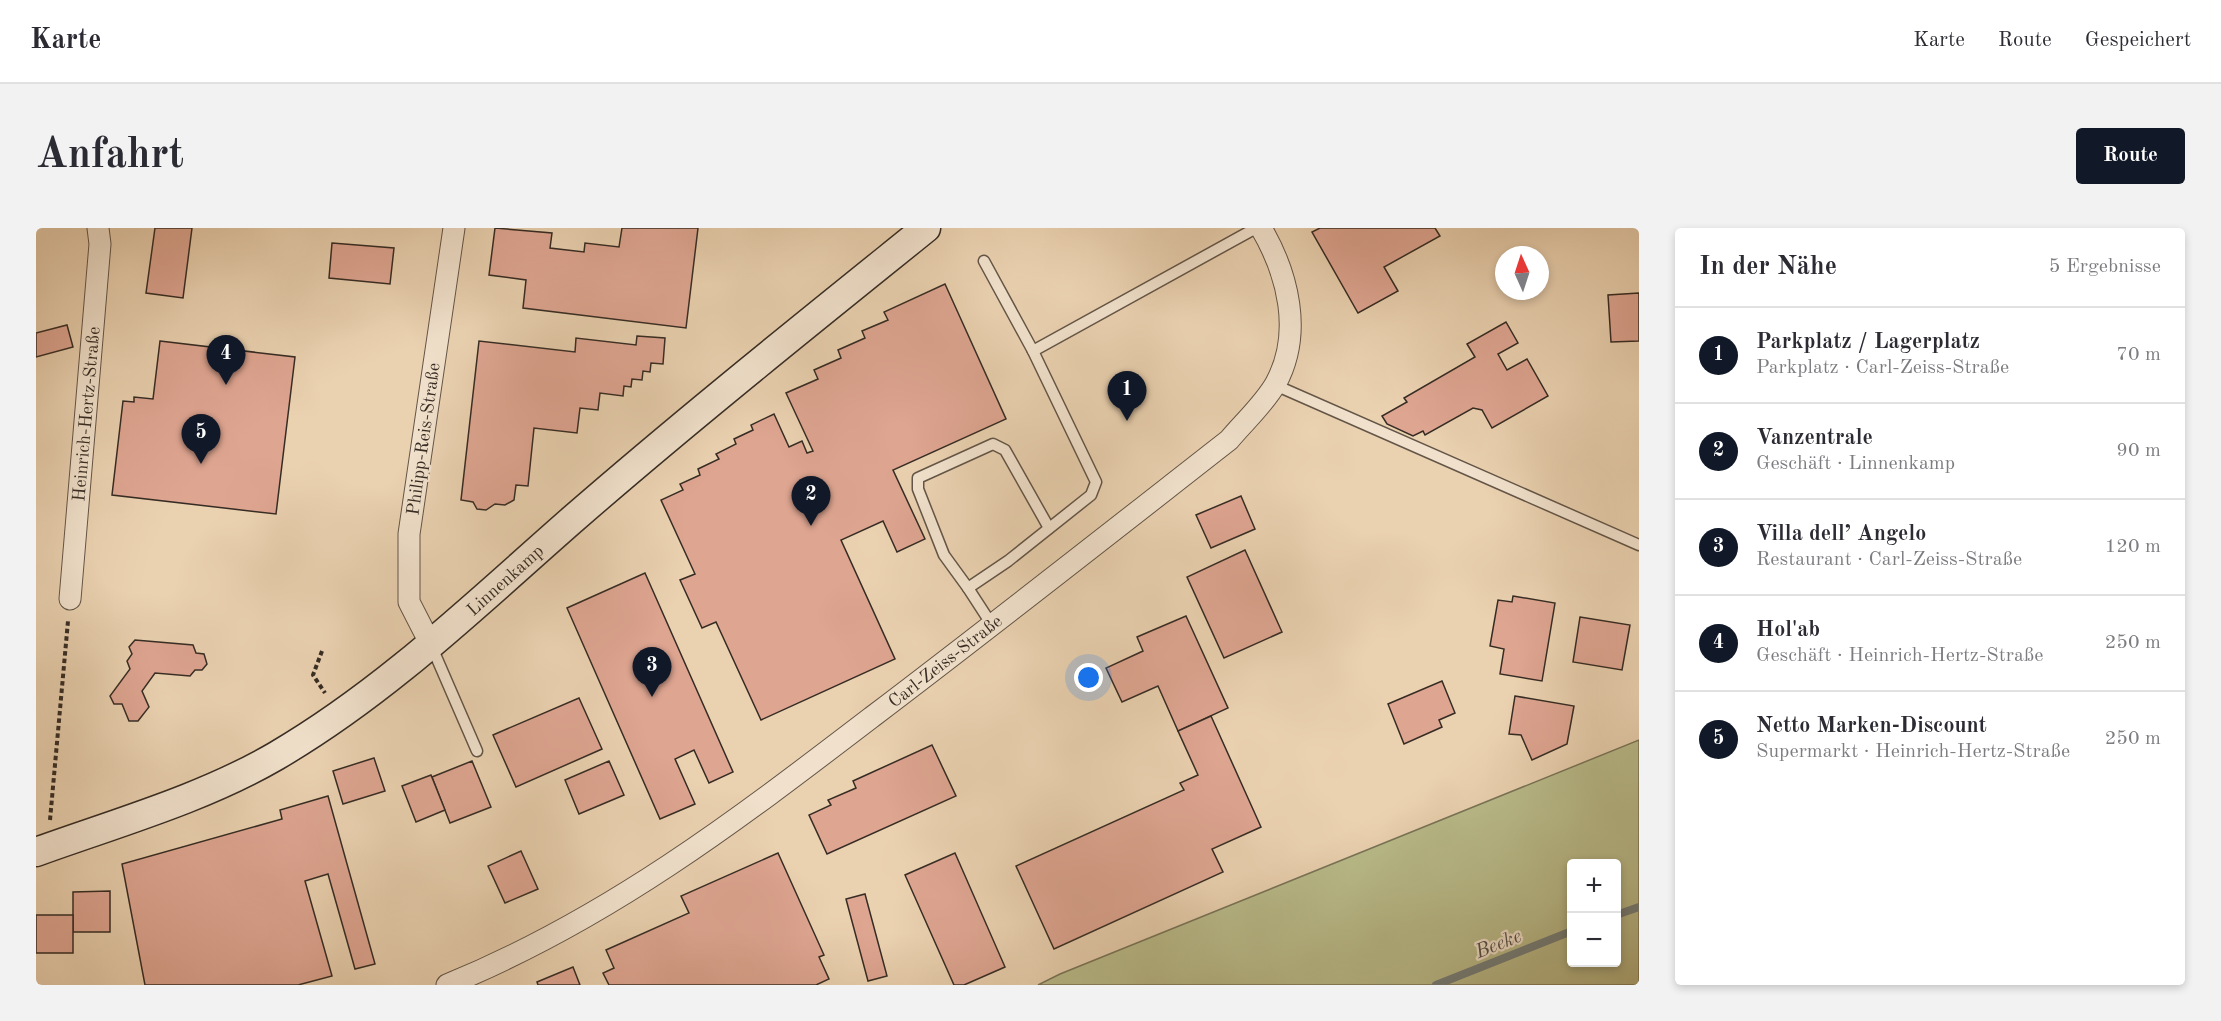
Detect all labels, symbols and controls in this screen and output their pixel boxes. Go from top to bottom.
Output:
text: Karte [30,27,101,55]
text: Karte [1913,30,1965,51]
text: Route [1998,30,2052,51]
text: Gespeichert [2085,30,2191,51]
button: Route [2076,128,2185,184]
text: Anfahrt [36,135,184,177]
north arrow [1495,246,1549,300]
text: In der Nähe [1699,254,1837,280]
text: 5 Ergebnisse [2049,257,2161,277]
street label: Heinrich-Hertz-Straße [70,326,104,502]
text: Parkplatz / Lagerplatz [1756,331,1980,353]
pin: 4 [206,336,246,385]
text: 1 [1713,345,1724,365]
text: 70 m [2116,345,2161,365]
text: Parkplatz · Carl-Zeiss-Straße [1756,358,2009,378]
street label: Philipp-Reis-Straße [404,362,444,517]
pin: 1 [1108,372,1146,421]
pin: 5 [182,414,220,464]
text: Vanzentrale [1756,427,1873,449]
text: 2 [1713,441,1724,461]
text: 90 m [2116,441,2161,461]
text: Geschäft · Linnenkamp [1756,454,1955,474]
pin: 2 [792,476,830,526]
text: Villa dell’ Angelo [1756,523,1926,545]
text: 3 [1713,537,1724,557]
text: 120 m [2105,537,2161,557]
street label: Linnenkamp [464,542,547,620]
text: Restaurant · Carl-Zeiss-Straße [1756,550,2022,570]
street label: Carl-Zeiss-Straße [886,612,1006,712]
text: Hol'ab [1756,619,1820,641]
text: 4 [1713,633,1724,653]
text: 250 m [2105,633,2161,653]
text: Geschäft · Heinrich-Hertz-Straße [1756,646,2043,666]
pin: 3 [632,648,672,697]
your location [1074,663,1103,692]
text: Netto Marken-Discount [1756,715,1987,737]
text: 5 [1713,729,1724,749]
text: 250 m [2105,729,2161,749]
text: Supermarkt · Heinrich-Hertz-Straße [1756,742,2070,762]
map controls [1567,859,1621,967]
button: + [1567,859,1621,913]
button: − [1567,913,1621,967]
water label: Beeke [1472,927,1525,964]

